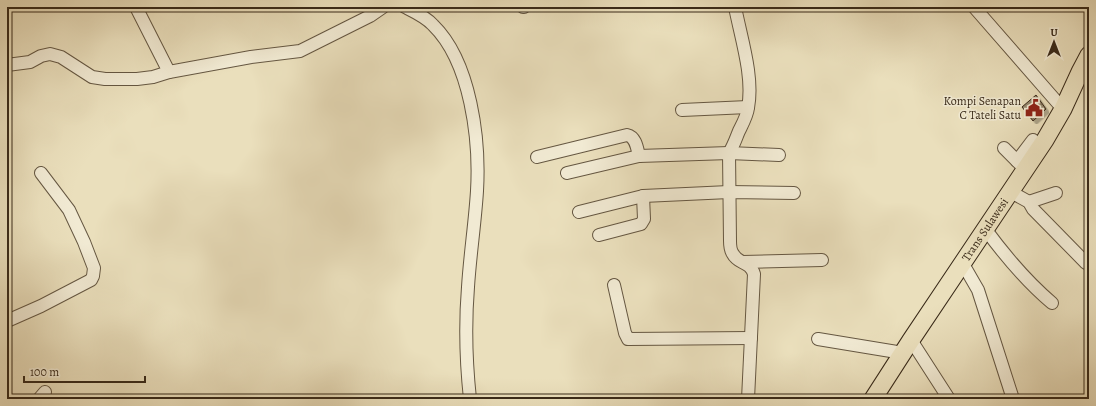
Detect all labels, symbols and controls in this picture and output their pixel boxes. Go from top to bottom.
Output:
north arrow [1034,22,1074,62]
text: U [1050,25,1058,40]
place label: Kompi Senapan C Tateli Satu [944,93,1022,123]
public building icon: Kompi Senapan C Tateli Satu [1024,98,1044,118]
street label: Trans Sulawesi [958,195,1012,264]
scale bar [24,358,145,384]
text: 100 m [30,364,59,380]

